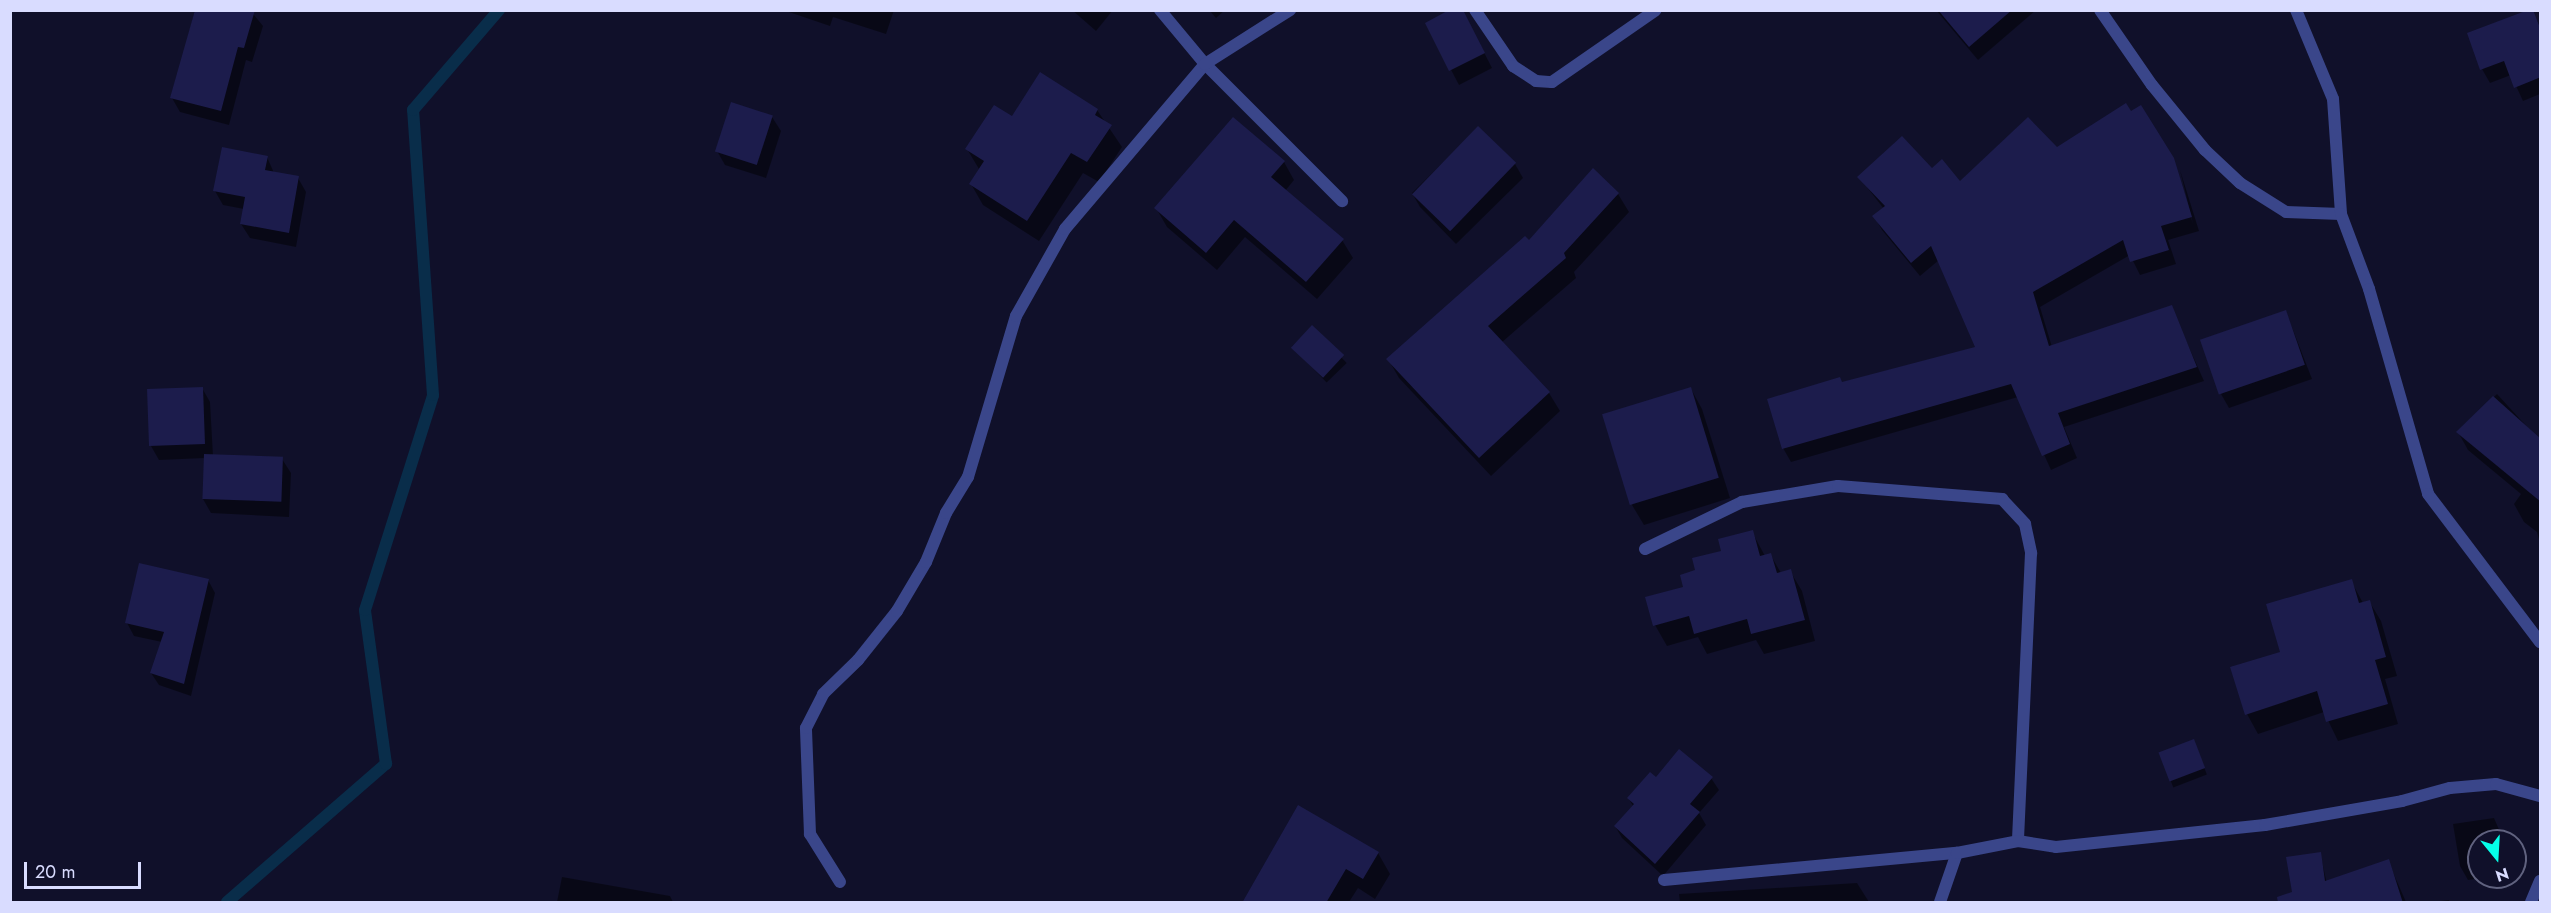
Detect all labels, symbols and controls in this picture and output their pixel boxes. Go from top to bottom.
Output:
north arrow [2467,829,2527,889]
scale bar [27,850,144,888]
text: 20 m [35,859,75,885]
text: N [2492,862,2512,888]

